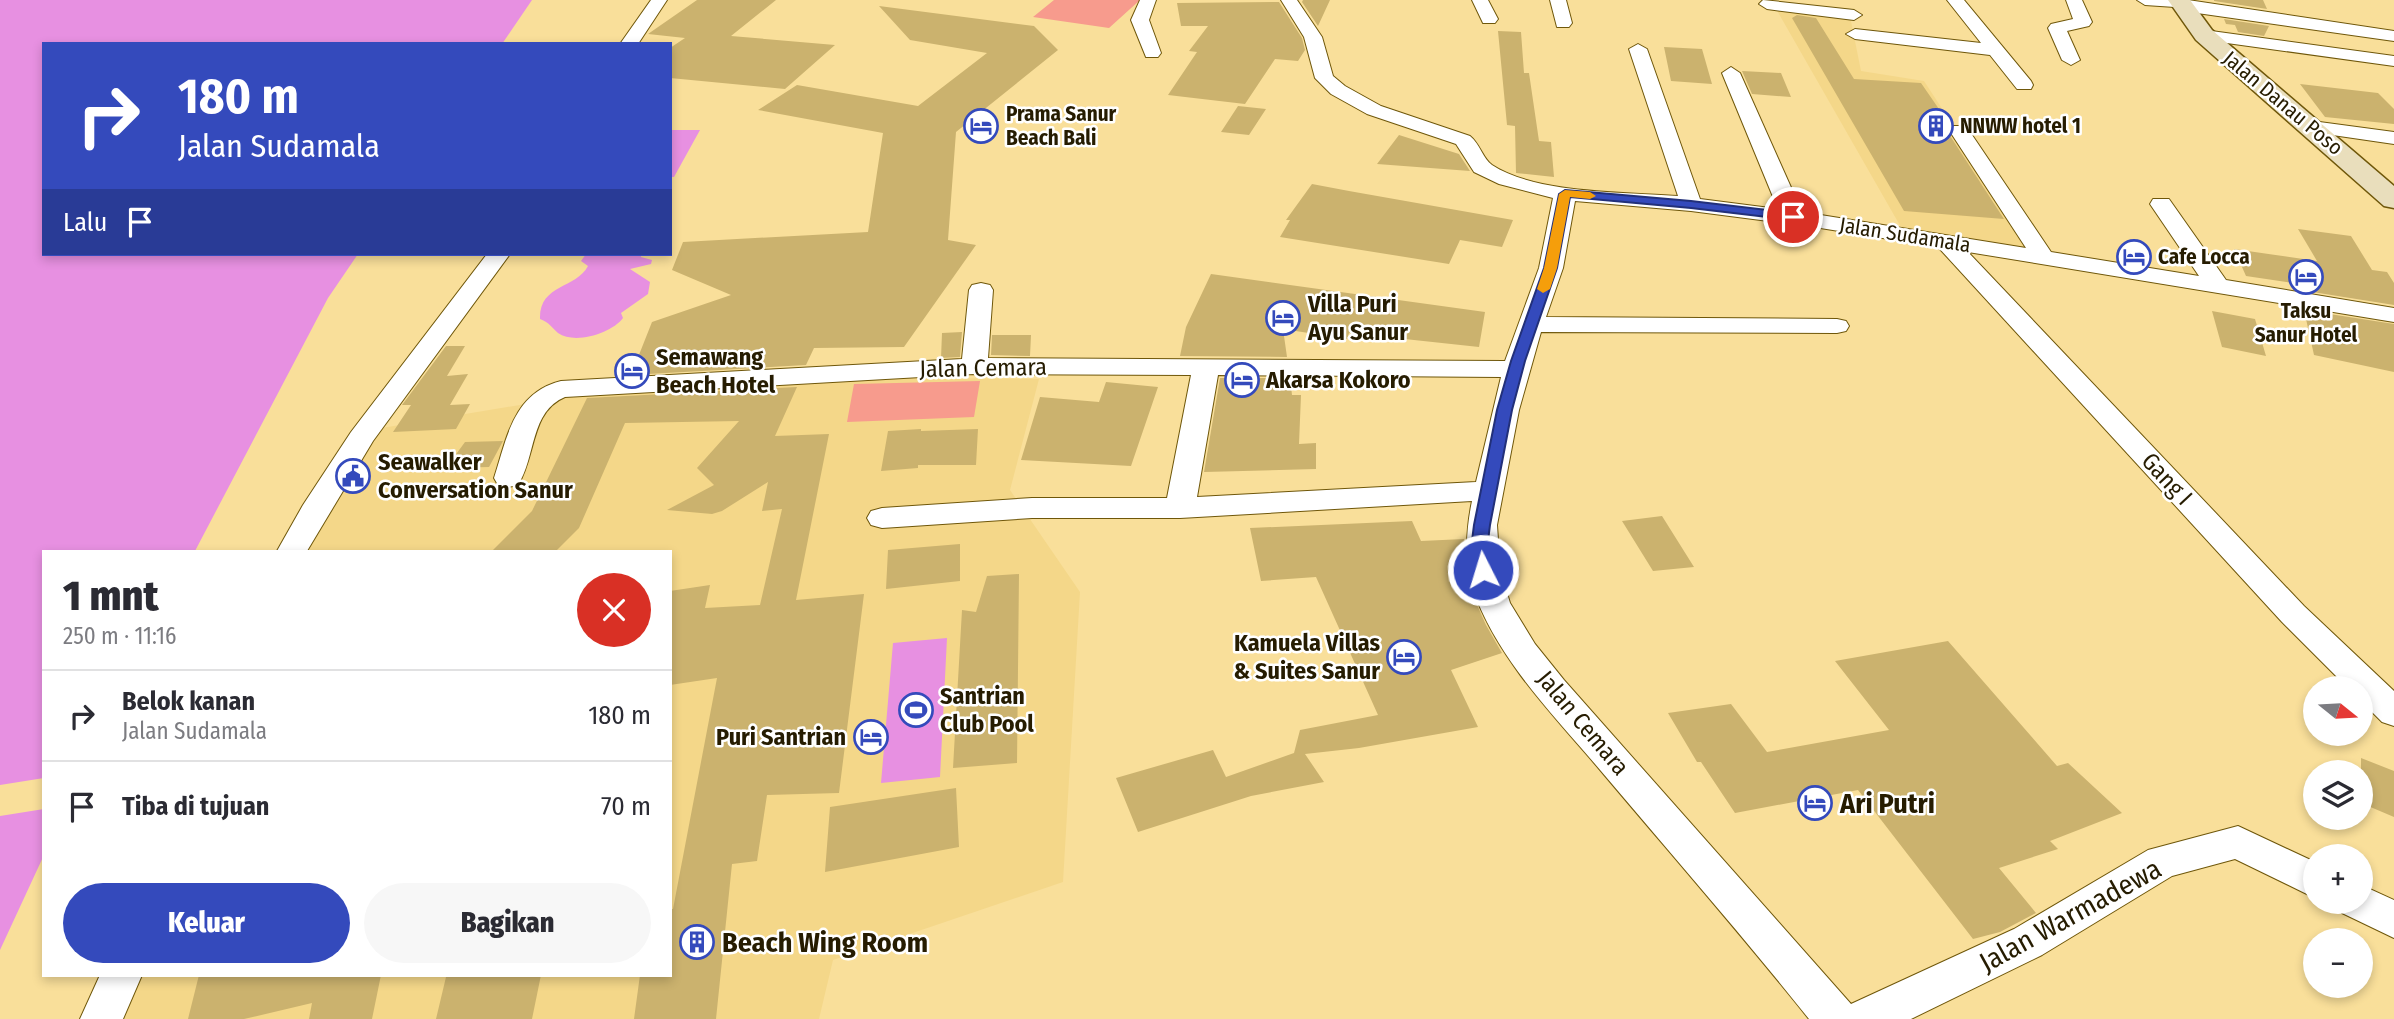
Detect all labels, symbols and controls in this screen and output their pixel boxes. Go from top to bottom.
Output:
street label: Jalan Danau Poso [2218,45,2348,161]
text: 180 m [178,67,299,126]
icon: right [63,70,154,161]
place label: Prama Sanur Beach Bali [1006,101,1117,151]
hotel icon: Prama Sanur Beach Bali [962,107,1000,145]
building icon: NNWW hotel 1 [1917,107,1955,145]
place label: NNWW hotel 1 [1960,113,2081,139]
text: Jalan Sudamala [178,127,380,165]
pin [1763,187,1823,247]
icon: arrive [1774,198,1812,236]
icon: arrive [121,203,159,241]
text: Lalu [63,207,107,238]
street label: Jalan Sudamala [1838,212,1972,258]
hotel icon: Cafe Locca [2115,238,2153,276]
place label: Cafe Locca [2158,244,2250,270]
hotel icon: Taksu Sanur Hotel [2287,258,2325,296]
place label: Villa Puri Ayu Sanur [1307,290,1408,346]
place label: Taksu Sanur Hotel [2255,298,2358,348]
hotel icon: Villa Puri Ayu Sanur [1264,299,1302,337]
place label: Semawang Beach Hotel [656,343,776,399]
hotel icon: Semawang Beach Hotel [613,352,651,390]
street label: Jalan Cemara [919,353,1047,383]
hotel icon: Akarsa Kokoro [1223,361,1261,399]
place label: Akarsa Kokoro [1265,366,1411,394]
street label: Gang I [2136,447,2198,511]
place label: Seawalker Conversation Sanur [378,448,573,504]
public building icon: Seawalker Conversation Sanur [334,457,372,495]
position arrow [1446,533,1520,607]
text: 1 mnt [63,571,159,621]
button: close [577,573,651,647]
text: 250 m · 11:16 [63,622,176,650]
place label: Kamuela Villas & Suites Sanur [1233,629,1380,685]
hotel icon: Kamuela Villas & Suites Sanur [1385,638,1423,676]
street label: Jalan Cemara [1531,665,1635,781]
north arrow [2303,676,2373,746]
map controls [2303,676,2373,998]
place label: Santrian Club Pool [940,682,1034,738]
text: Belok kanan [122,686,255,717]
sports icon: Santrian Club Pool [897,691,935,729]
icon: right [63,697,101,735]
text: 180 m [588,700,651,731]
text: Jalan Sudamala [122,717,267,745]
hotel icon: Puri Santrian [852,718,890,756]
place label: Puri Santrian [716,723,846,751]
button: layers [2303,760,2373,830]
hotel icon: Ari Putri [1796,784,1834,822]
place label: Ari Putri [1839,787,1935,820]
icon: arrive [63,788,101,826]
text: Tiba di tujuan [122,791,269,822]
text: 70 m [601,791,651,822]
button: + [2303,844,2373,914]
street label: Jalan Warmadewa [1974,852,2167,979]
button: Keluar [63,883,350,963]
button: Bagikan [364,883,651,963]
building icon: Beach Wing Room [678,923,716,961]
place label: Beach Wing Room [722,926,928,959]
button: − [2303,928,2373,998]

